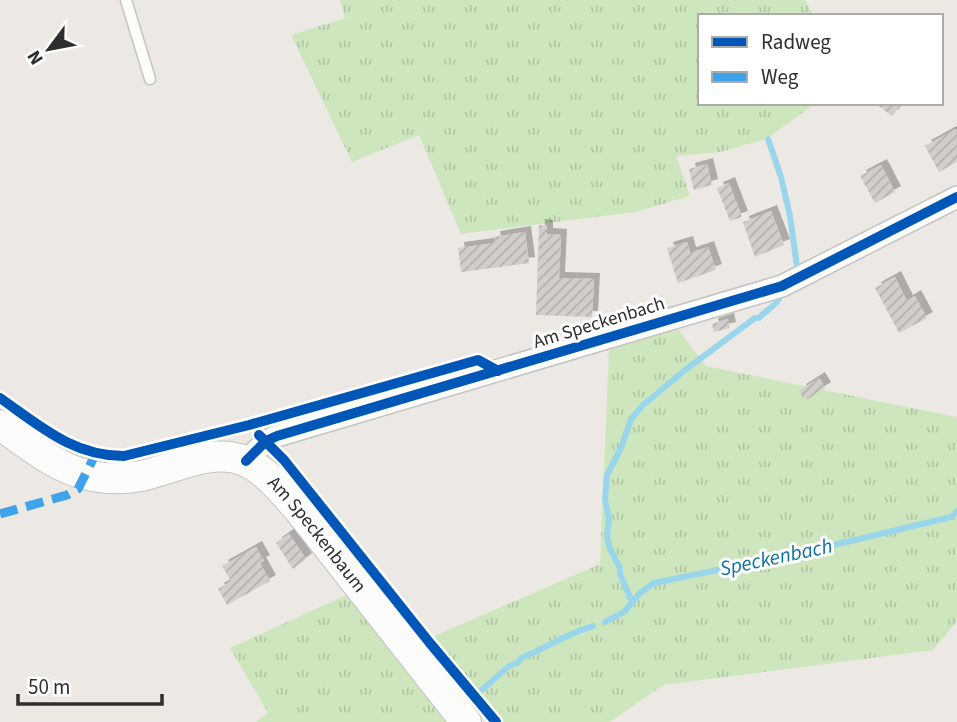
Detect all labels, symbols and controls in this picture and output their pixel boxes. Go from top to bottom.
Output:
north arrow [14,14,84,84]
legend [698,14,943,105]
text: Radweg [761,27,831,57]
text: N [21,45,51,70]
text: Weg [761,62,799,92]
street label: Am Speckenbach [530,290,668,356]
street label: Am Speckenbaum [261,470,373,598]
water label: Speckenbach [717,530,835,584]
scale bar [18,662,161,706]
text: 50 m [28,672,70,702]

